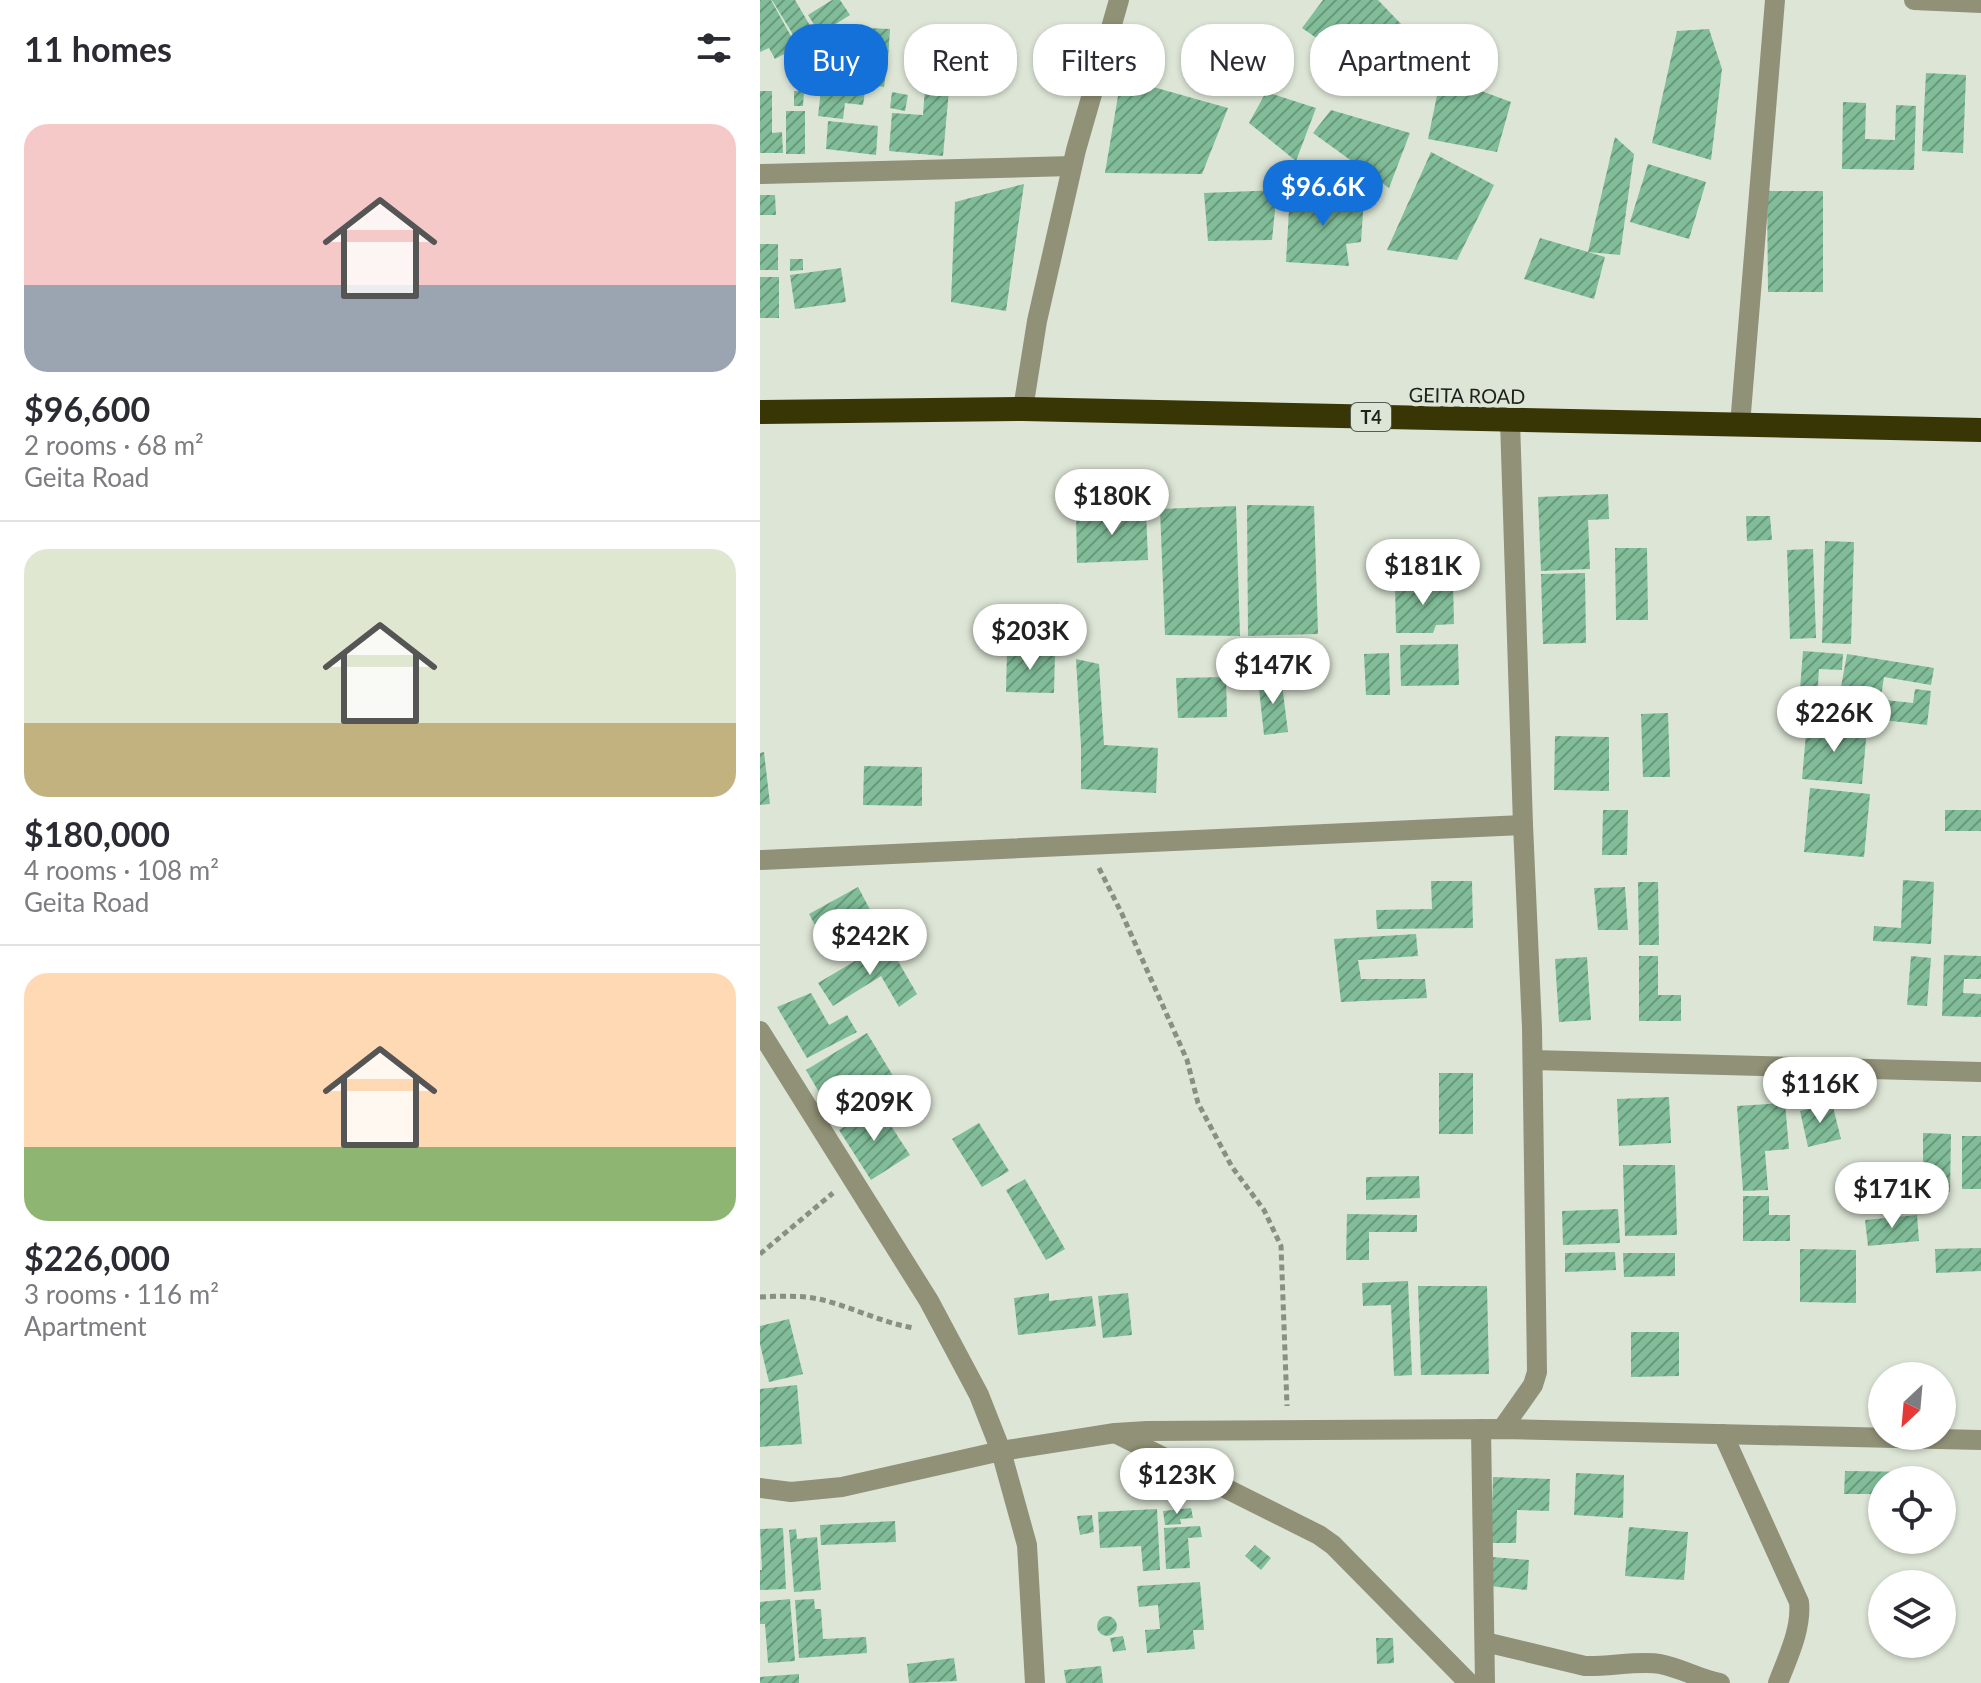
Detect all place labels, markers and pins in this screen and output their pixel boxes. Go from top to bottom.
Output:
pin: $96.6K [1258,160,1388,228]
pin: $180K [1056,469,1168,537]
pin: $181K [1367,539,1479,607]
pin: $203K [974,604,1086,672]
pin: $147K [1217,638,1329,706]
pin: $226K [1778,686,1890,754]
pin: $242K [814,909,926,977]
pin: $116K [1764,1057,1876,1125]
pin: $209K [818,1075,930,1143]
pin: $171K [1836,1162,1948,1230]
pin: $123K [1121,1448,1233,1516]

